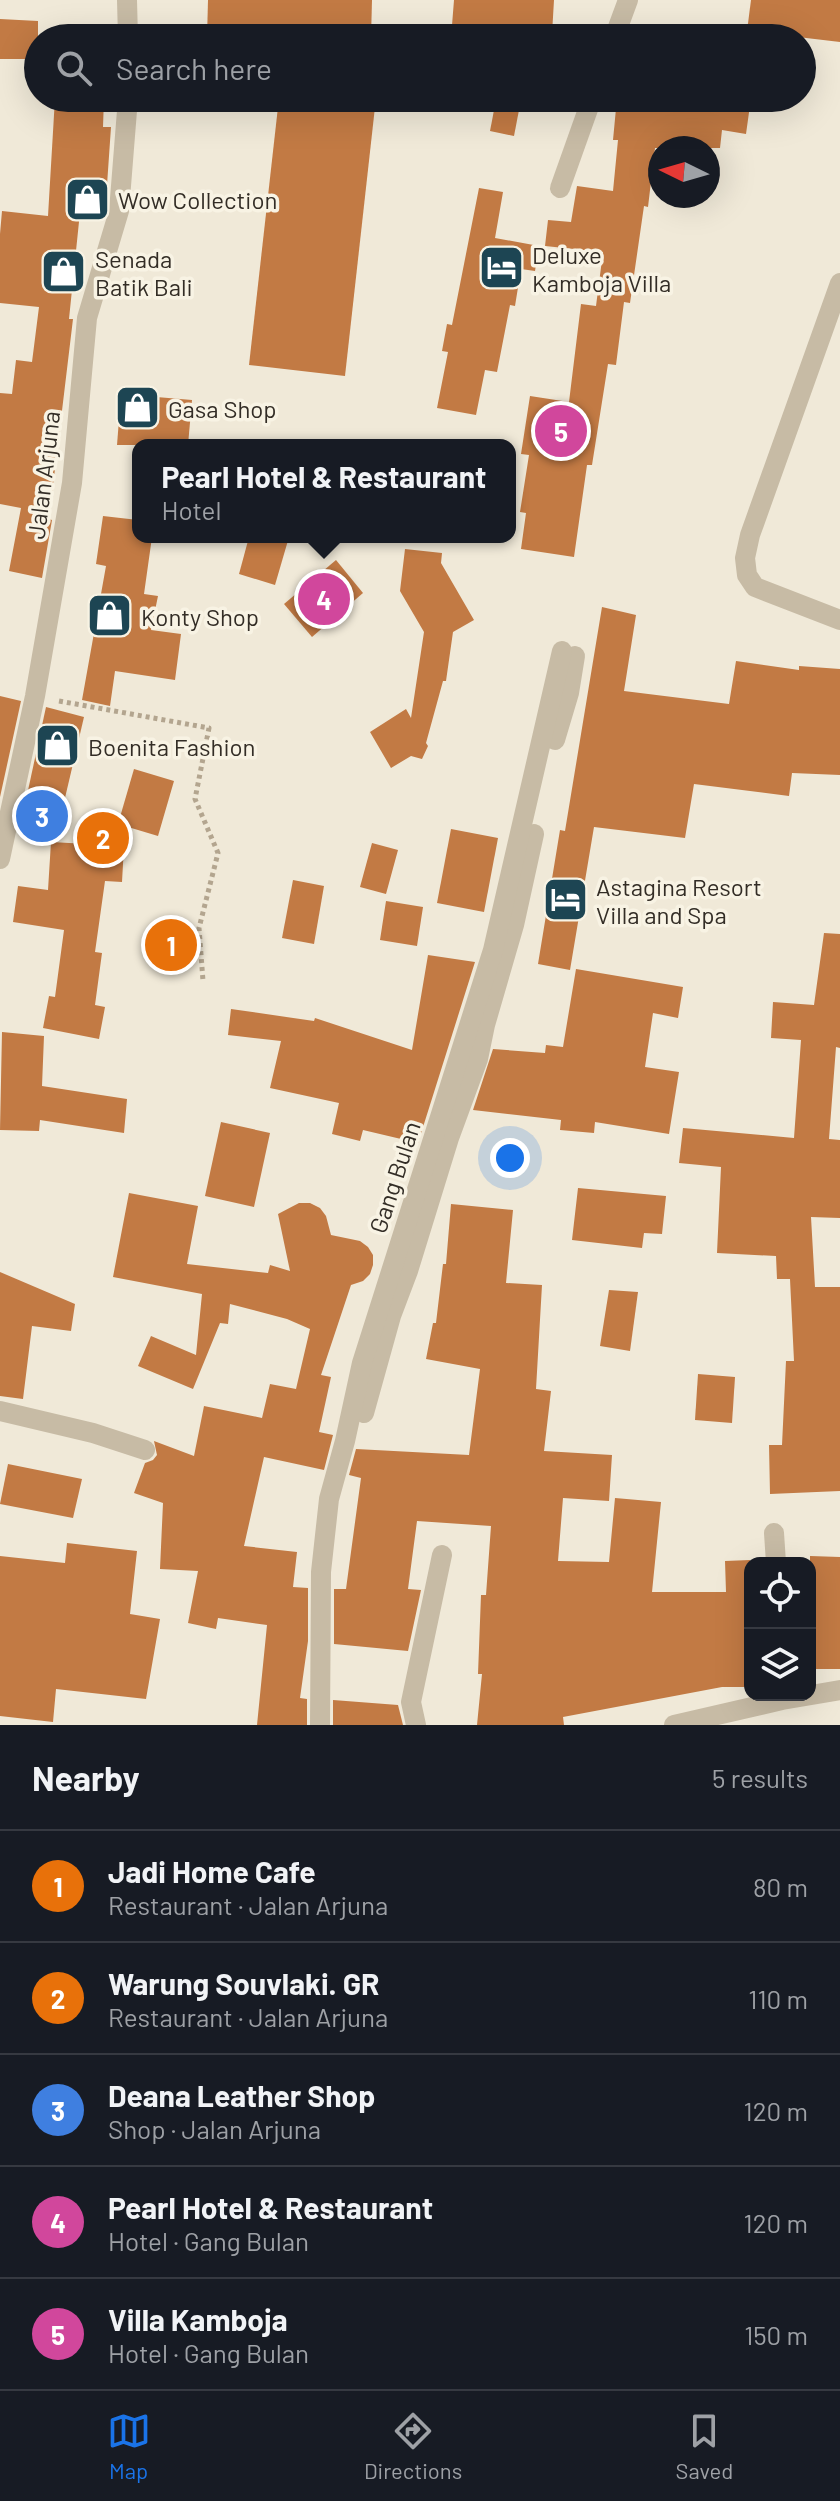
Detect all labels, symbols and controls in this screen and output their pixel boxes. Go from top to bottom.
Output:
search box [24,24,816,112]
icon: search [52,46,96,90]
text: Search here [116,50,272,86]
north arrow [648,136,720,208]
shop icon: Wow Collection [63,175,111,223]
place label: Wow Collection [118,185,277,214]
place label: Deluxe Kamboja Villa [532,240,671,297]
place label: Senada Batik Bali [95,244,193,301]
hotel icon: Deluxe Kamboja Villa [477,244,525,292]
shop icon: Senada Batik Bali [40,248,88,296]
shop icon: Gasa Shop [113,384,161,432]
place label: Gasa Shop [168,394,277,423]
pin: 5 [535,401,587,461]
street label: Jalan Arjuna [21,409,65,541]
popup [132,439,516,543]
text: Pearl Hotel & Restaurant [161,458,487,494]
text: Hotel [161,494,221,525]
pin: 4 [298,569,350,629]
shop icon: Konty Shop [86,592,134,640]
place label: Konty Shop [141,602,259,631]
shop icon: Boenita Fashion [33,722,81,770]
place label: Boenita Fashion [88,732,256,761]
pin: 3 [16,786,68,846]
pin: 2 [77,808,129,868]
place label: Astagina Resort Villa and Spa [596,872,762,929]
hotel icon: Astagina Resort Villa and Spa [541,876,589,924]
pin: 1 [145,915,197,975]
street label: Gang Bulan [362,1118,426,1236]
your location [490,1138,530,1178]
map controls [744,1557,816,1701]
button: locate [744,1557,816,1629]
button: layers [744,1629,816,1701]
text: Nearby [32,1757,140,1798]
text: 5 results [712,1762,808,1793]
text: Jadi Home Cafe [108,1853,316,1889]
text: 1 [53,1871,63,1902]
text: 80 m [753,1871,808,1902]
text: Restaurant · Jalan Arjuna [108,1889,388,1920]
text: Warung Souvlaki. GR [108,1965,380,2001]
text: 2 [51,1983,65,2014]
text: 110 m [748,1983,808,2014]
text: Restaurant · Jalan Arjuna [108,2001,388,2032]
text: Deana Leather Shop [108,2077,375,2113]
text: 3 [51,2095,65,2126]
text: 120 m [744,2095,808,2126]
text: Shop · Jalan Arjuna [108,2113,321,2144]
text: Pearl Hotel & Restaurant [108,2189,433,2225]
text: 4 [50,2207,66,2238]
text: 120 m [744,2207,808,2238]
text: Hotel · Gang Bulan [108,2225,309,2256]
text: Villa Kamboja [108,2301,288,2337]
text: 5 [51,2319,65,2350]
text: 150 m [744,2319,808,2350]
text: Hotel · Gang Bulan [108,2337,309,2368]
tab: Map [107,2409,151,2483]
tab: Directions [364,2409,462,2483]
tab: Saved [676,2409,733,2483]

